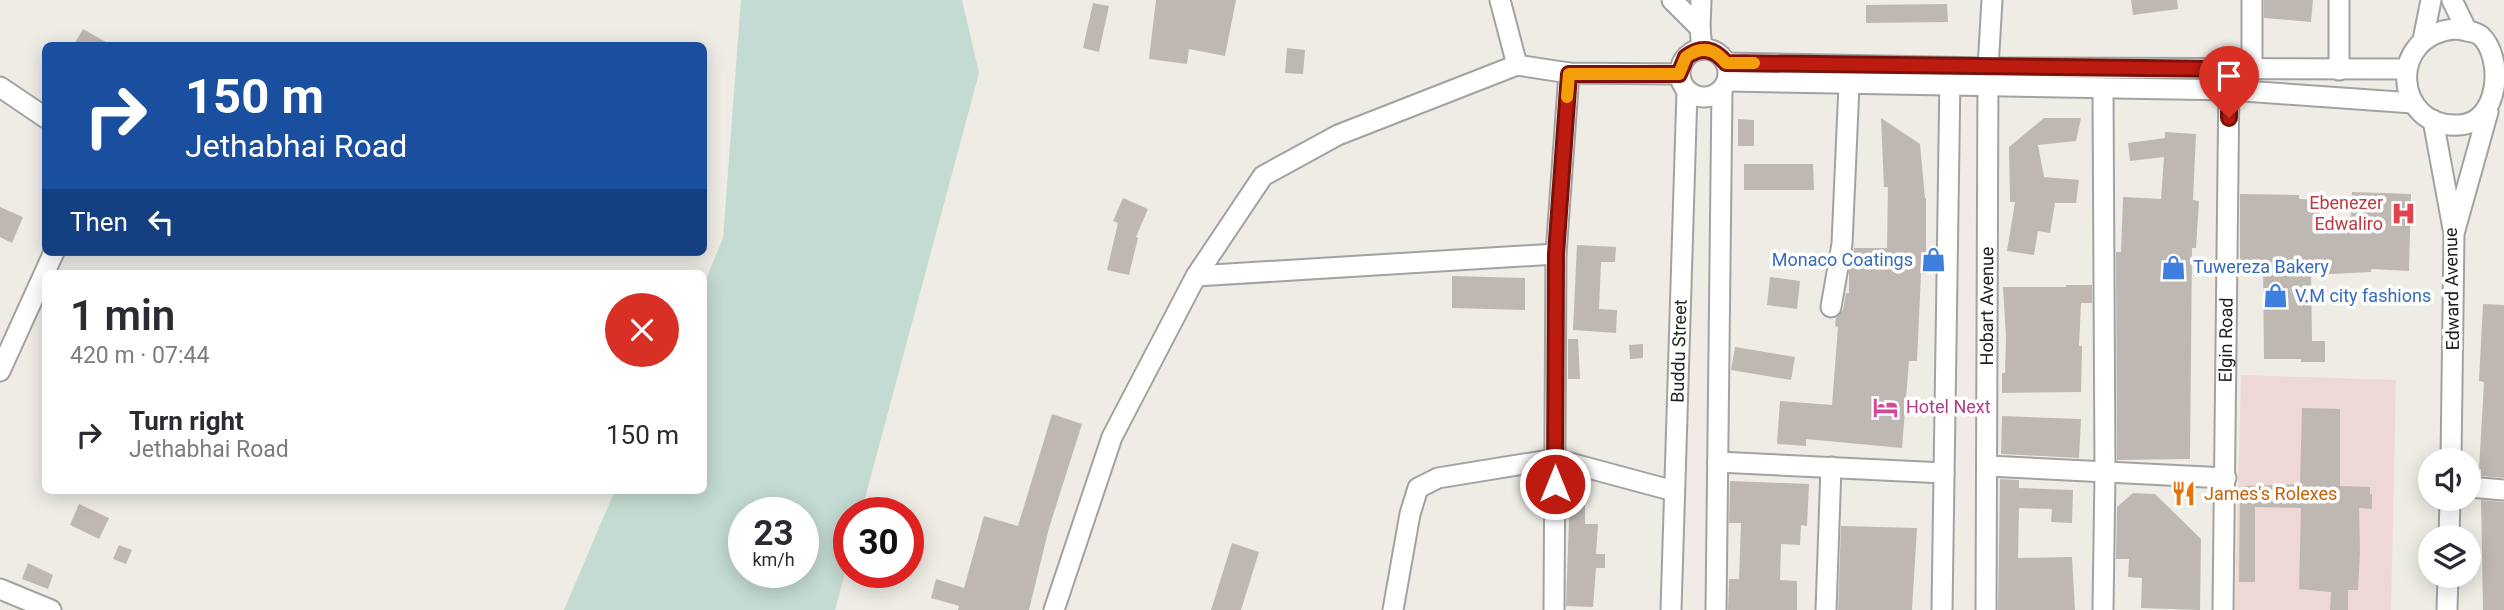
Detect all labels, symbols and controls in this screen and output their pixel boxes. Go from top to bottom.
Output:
pin [2199,46,2259,118]
icon: arrive [2210,57,2248,95]
text: 150 m [185,68,324,125]
icon: right [70,70,161,161]
text: Jethabhai Road [185,127,407,165]
place label: Ebenezer Edwaliro [2309,192,2383,234]
hospital icon: Ebenezer Edwaliro [2389,199,2417,227]
icon: left [142,203,180,241]
text: Then [70,207,128,237]
street label: Edward Avenue [2440,227,2463,351]
shop icon: Monaco Coatings [1919,246,1947,274]
street label: Hobart Avenue [1976,247,1997,365]
place label: Monaco Coatings [1772,249,1913,270]
shop icon: Tuwereza Bakery [2159,253,2187,281]
place label: Tuwereza Bakery [2193,256,2329,277]
shop icon: V.M city fashions [2261,282,2289,310]
place label: V.M city fashions [2295,285,2431,306]
text: 1 min [70,291,175,340]
button: close [605,293,679,367]
street label: Elgin Road [2215,297,2237,383]
street label: Buddu Street [1666,299,1691,403]
text: 420 m · 07:44 [70,342,209,369]
hotel icon: Hotel Next [1872,393,1900,421]
place label: Hotel Next [1906,396,1991,417]
text: Turn right [129,406,244,436]
icon: right [70,416,108,454]
text: 150 m [606,420,679,450]
text: Jethabhai Road [129,436,289,463]
position arrow [1518,447,1592,521]
map controls [2418,448,2481,588]
button: sound [2418,448,2481,511]
restaurant icon: James's Rolexes [2170,480,2198,508]
place label: James's Rolexes [2204,483,2337,504]
speed limit sign: 30 [833,497,924,588]
text: 23 [753,513,794,554]
button: layers [2418,525,2481,588]
text: km/h [752,549,795,570]

